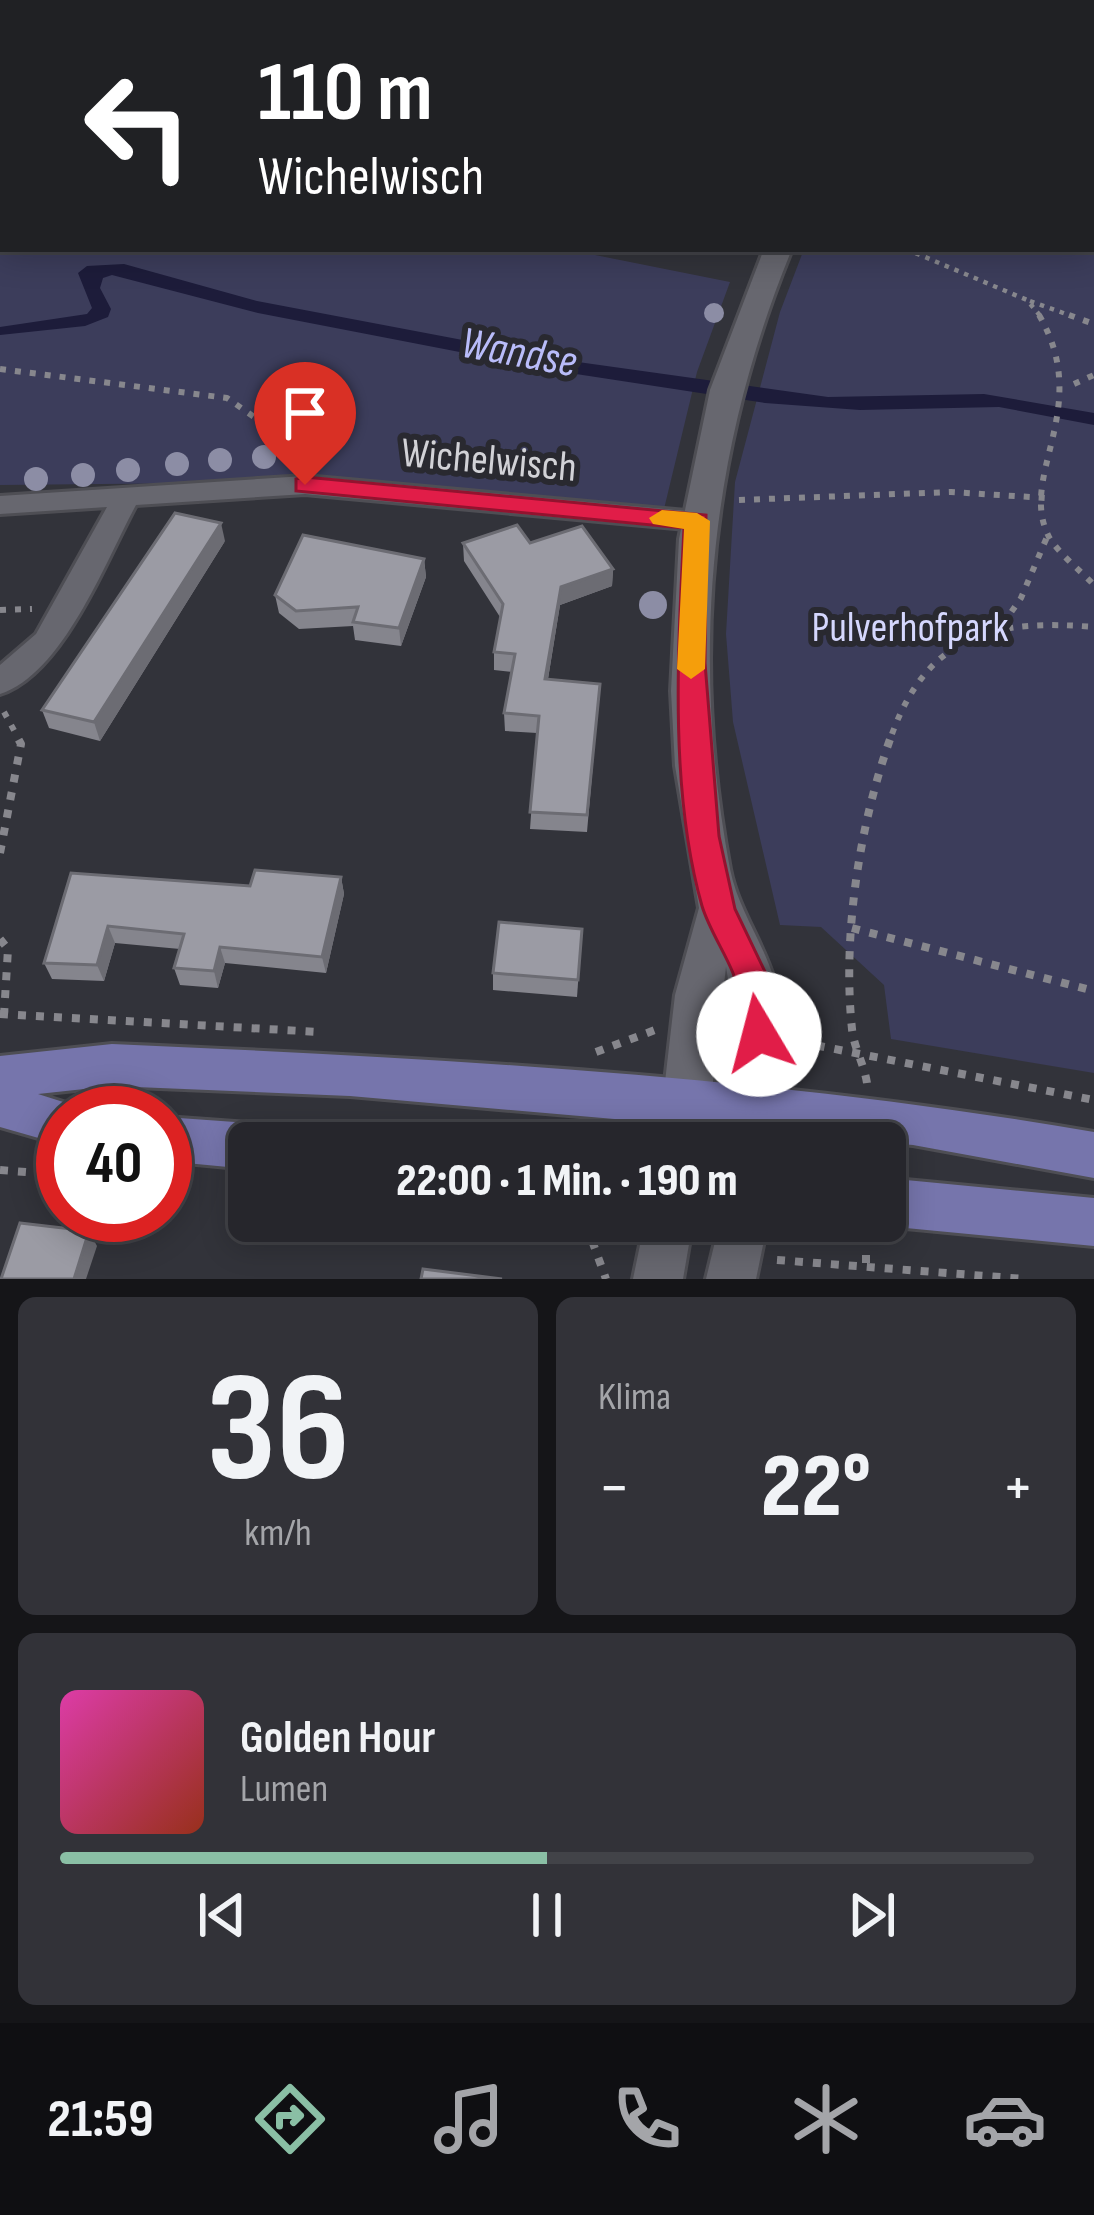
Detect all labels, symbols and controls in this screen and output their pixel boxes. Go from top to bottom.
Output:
text: 110 m [258,43,433,144]
icon: left [60,48,216,204]
text: Wichelwisch [258,145,484,210]
water label: Wandse [457,316,581,390]
pin [254,362,356,485]
icon: arrive [272,380,338,446]
street label: Wichelwisch [399,428,579,494]
park label: Pulverhofpark [812,603,1008,654]
position arrow [696,971,822,1097]
speed limit sign: 40 [36,1086,192,1242]
text: 22:00 · 1 Min. · 190 m [396,1154,738,1209]
text: 36 [206,1338,350,1525]
text: Klima [598,1374,671,1421]
text: 22° [761,1434,871,1542]
text: − [598,1449,630,1528]
text: + [1002,1449,1034,1528]
text: km/h [244,1510,312,1557]
text: Golden Hour [240,1711,435,1766]
text: Lumen [240,1766,328,1813]
icon: previous [189,1882,255,1948]
icon: pause [514,1882,580,1948]
icon: next [839,1882,905,1948]
icon: directions [248,2077,332,2161]
icon: music [427,2077,511,2161]
icon: phone [605,2077,689,2161]
icon: climate [784,2077,868,2161]
icon: car [963,2077,1047,2161]
text: 21:59 [47,2087,154,2152]

